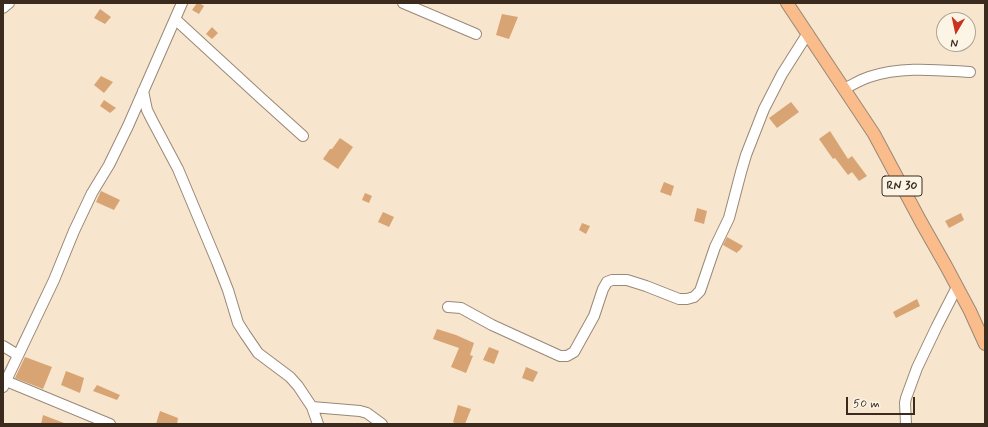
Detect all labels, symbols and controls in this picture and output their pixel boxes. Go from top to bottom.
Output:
north arrow [936,12,976,52]
text: N [950,35,959,50]
road number: RN 30 [882,176,922,196]
scale bar [848,389,917,415]
text: 50 m [853,396,880,412]

